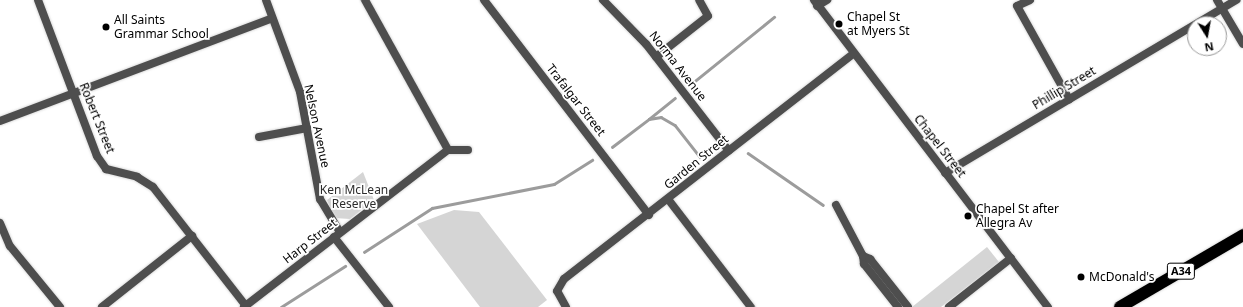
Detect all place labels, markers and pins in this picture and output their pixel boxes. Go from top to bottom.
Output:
place label: Chapel St at Myers St [847,10,910,38]
place label: All Saints Grammar School [114,13,209,41]
marker: Chapel St at Myers St [834,19,844,29]
marker: All Saints Grammar School [101,22,111,32]
place label: Chapel St after Allegra Av [976,202,1059,230]
marker: Chapel St after Allegra Av [963,211,973,221]
place label: McDonald's [1089,270,1154,284]
marker: McDonald's [1076,272,1086,282]

